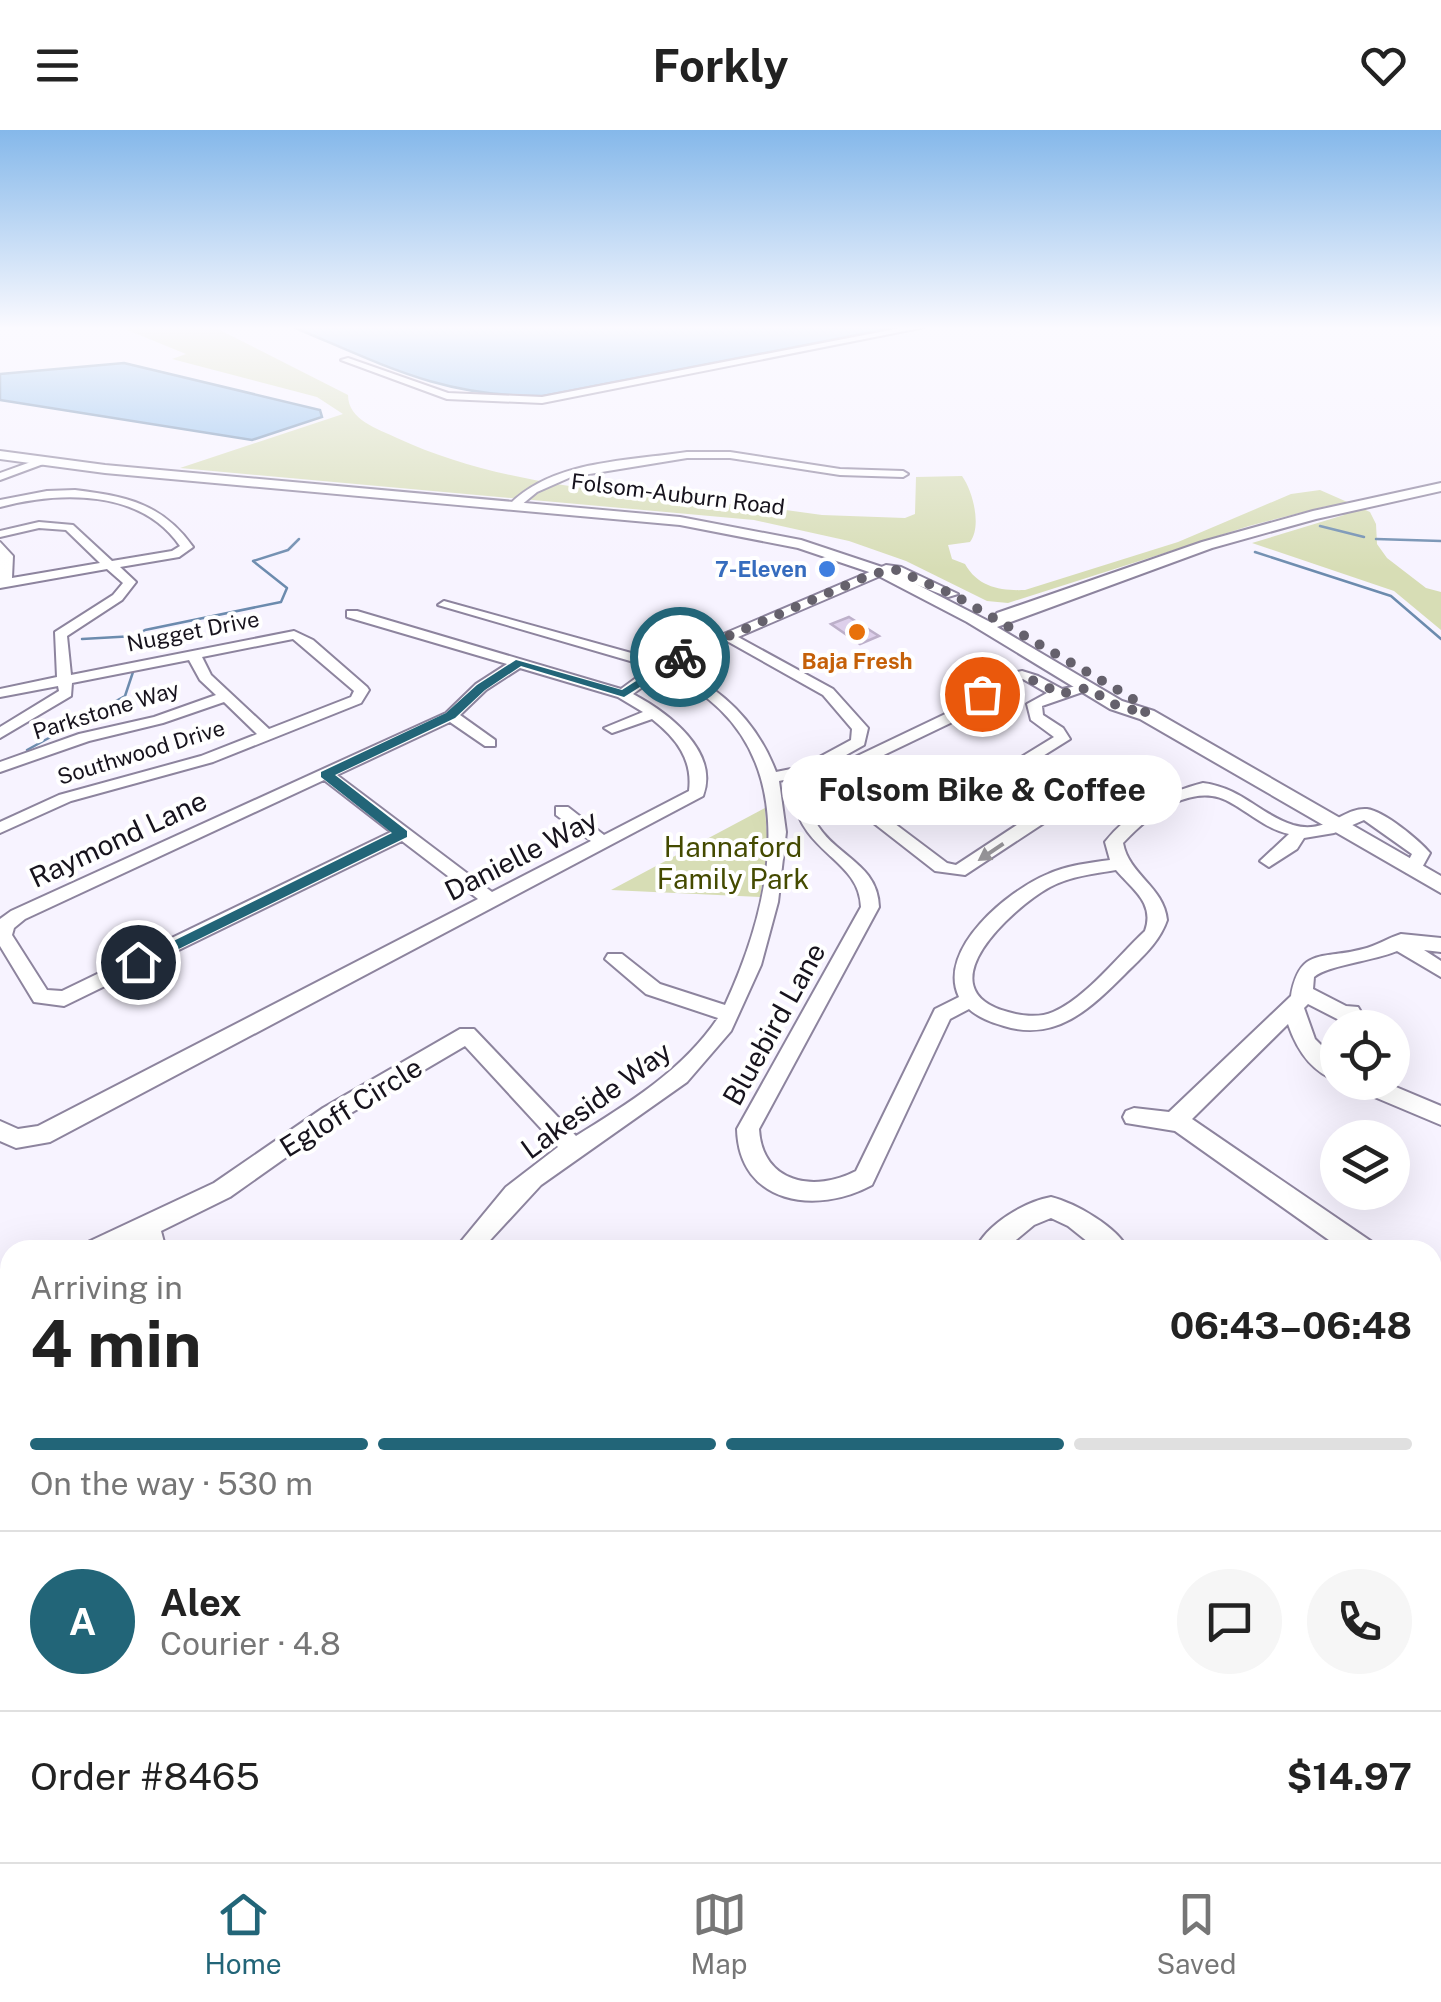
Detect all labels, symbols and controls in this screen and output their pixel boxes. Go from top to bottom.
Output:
icon: menu [30,38,85,93]
icon: heart [1356,38,1411,93]
text: Forkly [652,39,789,92]
street label: Folsom-Auburn Road [570,468,786,520]
place label: 7-Eleven [715,556,807,582]
marker: 7-Eleven [816,558,838,580]
street label: Nugget Drive [124,605,262,657]
courier [630,607,730,707]
marker: Baja Fresh [846,621,868,643]
icon: bike [653,630,708,685]
place label: Baja Fresh [801,648,913,674]
pin [940,652,1025,737]
icon: bag [955,667,1010,722]
street label: Parkstone Way [30,675,183,745]
street label: Southwood Drive [54,714,228,790]
callout: Folsom Bike & Coffee [782,754,1182,824]
text: Folsom Bike & Coffee [818,771,1146,808]
street label: Raymond Lane [24,783,212,894]
street label: Danielle Way [439,802,603,907]
park label: Hannaford Family Park [657,830,809,895]
one-way arrow [977,842,1004,860]
pin [96,920,181,1005]
icon: home [111,935,166,990]
street label: Bluebird Lane [715,937,832,1111]
map controls [1320,1010,1410,1210]
button: locate [1320,1010,1410,1100]
street label: Lakeside Way [514,1034,677,1165]
street label: Egloff Circle [273,1050,428,1163]
button: layers [1320,1120,1410,1210]
text: Arriving in [30,1269,183,1306]
text: 06:43–06:48 [1170,1303,1412,1348]
text: 4 min [30,1305,202,1382]
text: On the way · 530 m [30,1465,313,1502]
button: chat [1177,1569,1282,1674]
button: phone [1307,1569,1412,1674]
text: Alex [160,1580,242,1625]
text: A [69,1599,96,1644]
text: Courier · 4.8 [160,1625,341,1662]
text: Order #8465 [30,1754,260,1799]
text: $14.97 [1287,1754,1412,1799]
tab: Home [204,1887,282,1980]
tab: Map [691,1887,747,1980]
tab: Saved [1156,1887,1237,1980]

